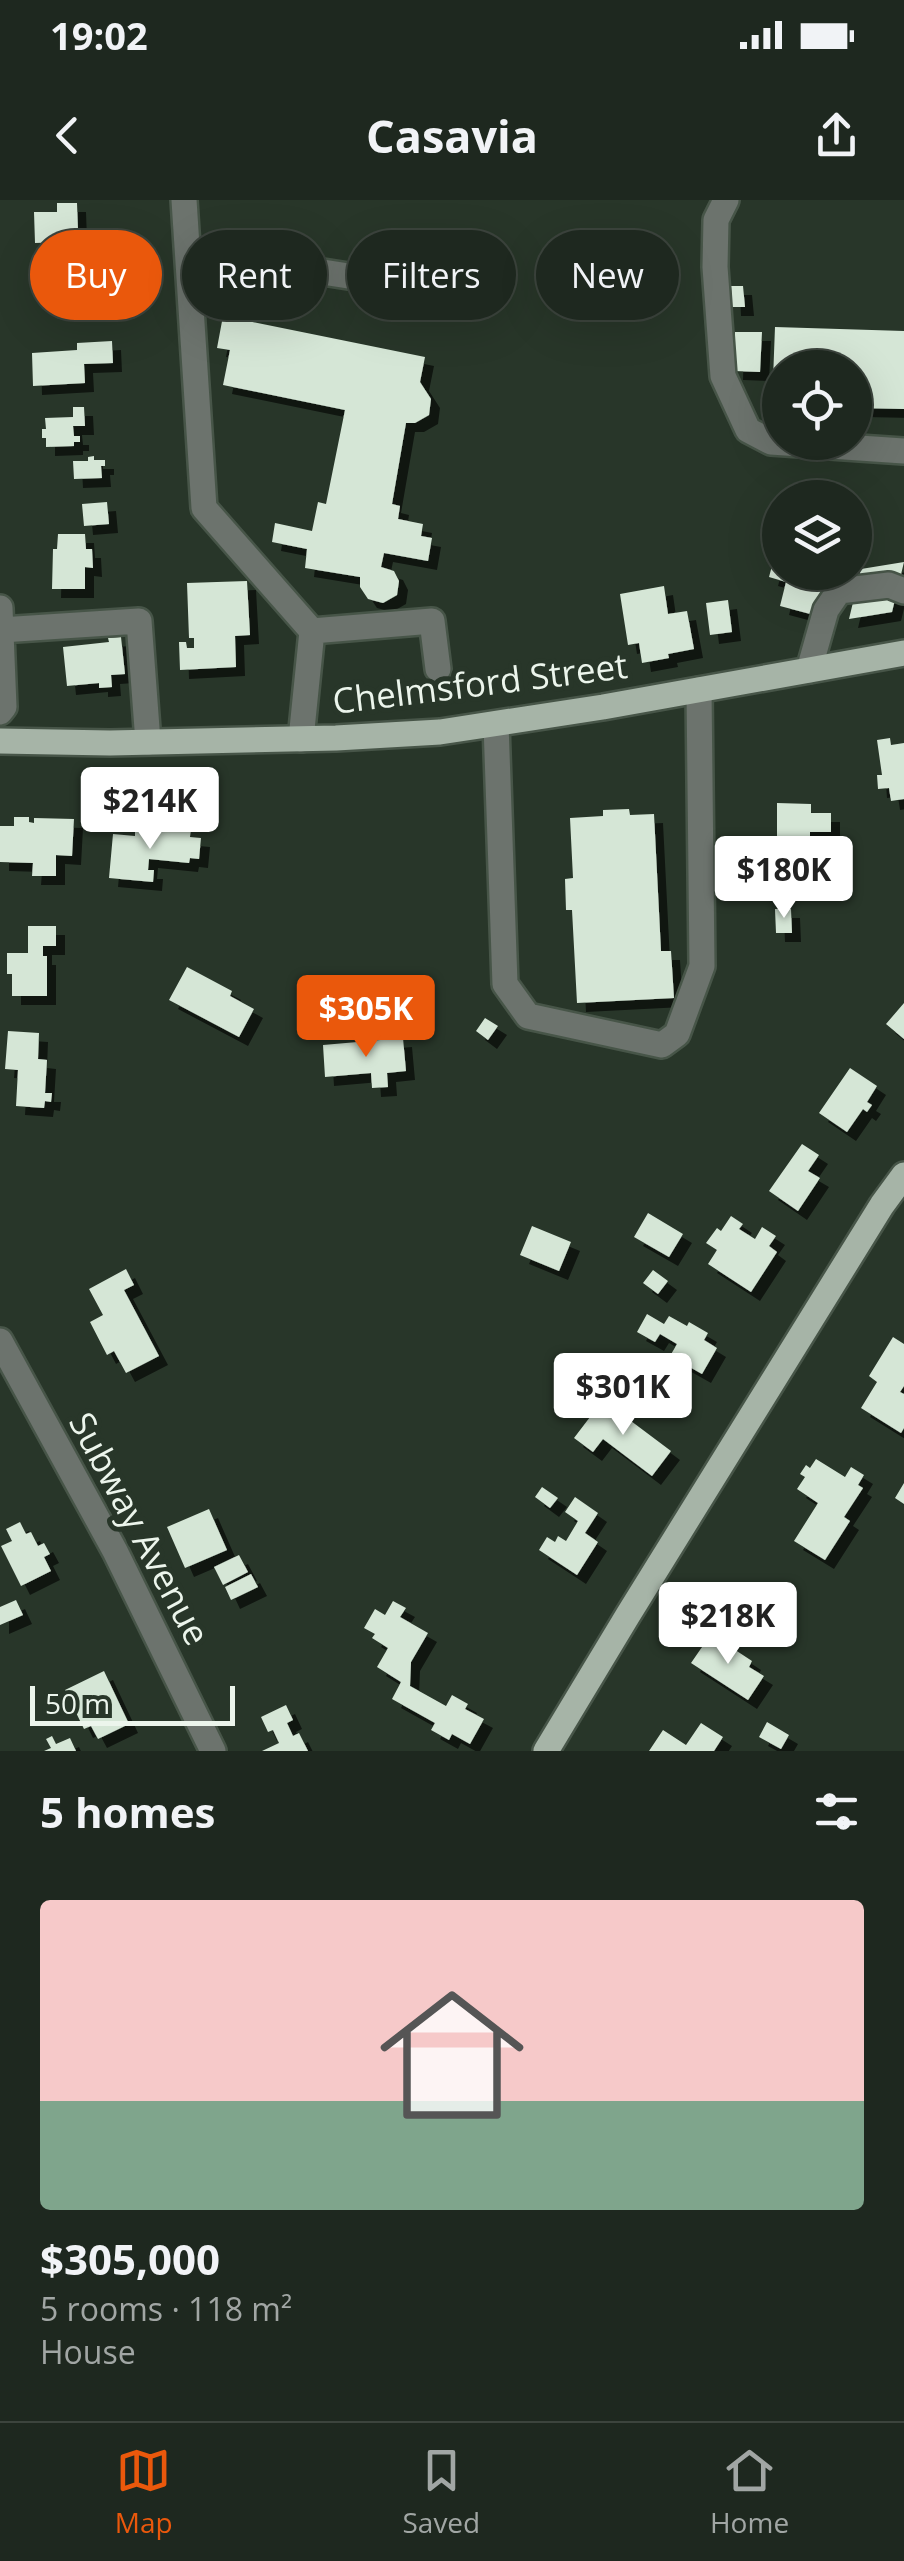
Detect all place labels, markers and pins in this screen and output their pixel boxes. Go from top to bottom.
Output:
pin: $214K [80,767,220,852]
pin: $180K [714,836,854,921]
pin: $305K [296,975,436,1060]
pin: $301K [553,1353,693,1438]
pin: $218K [658,1582,798,1667]

